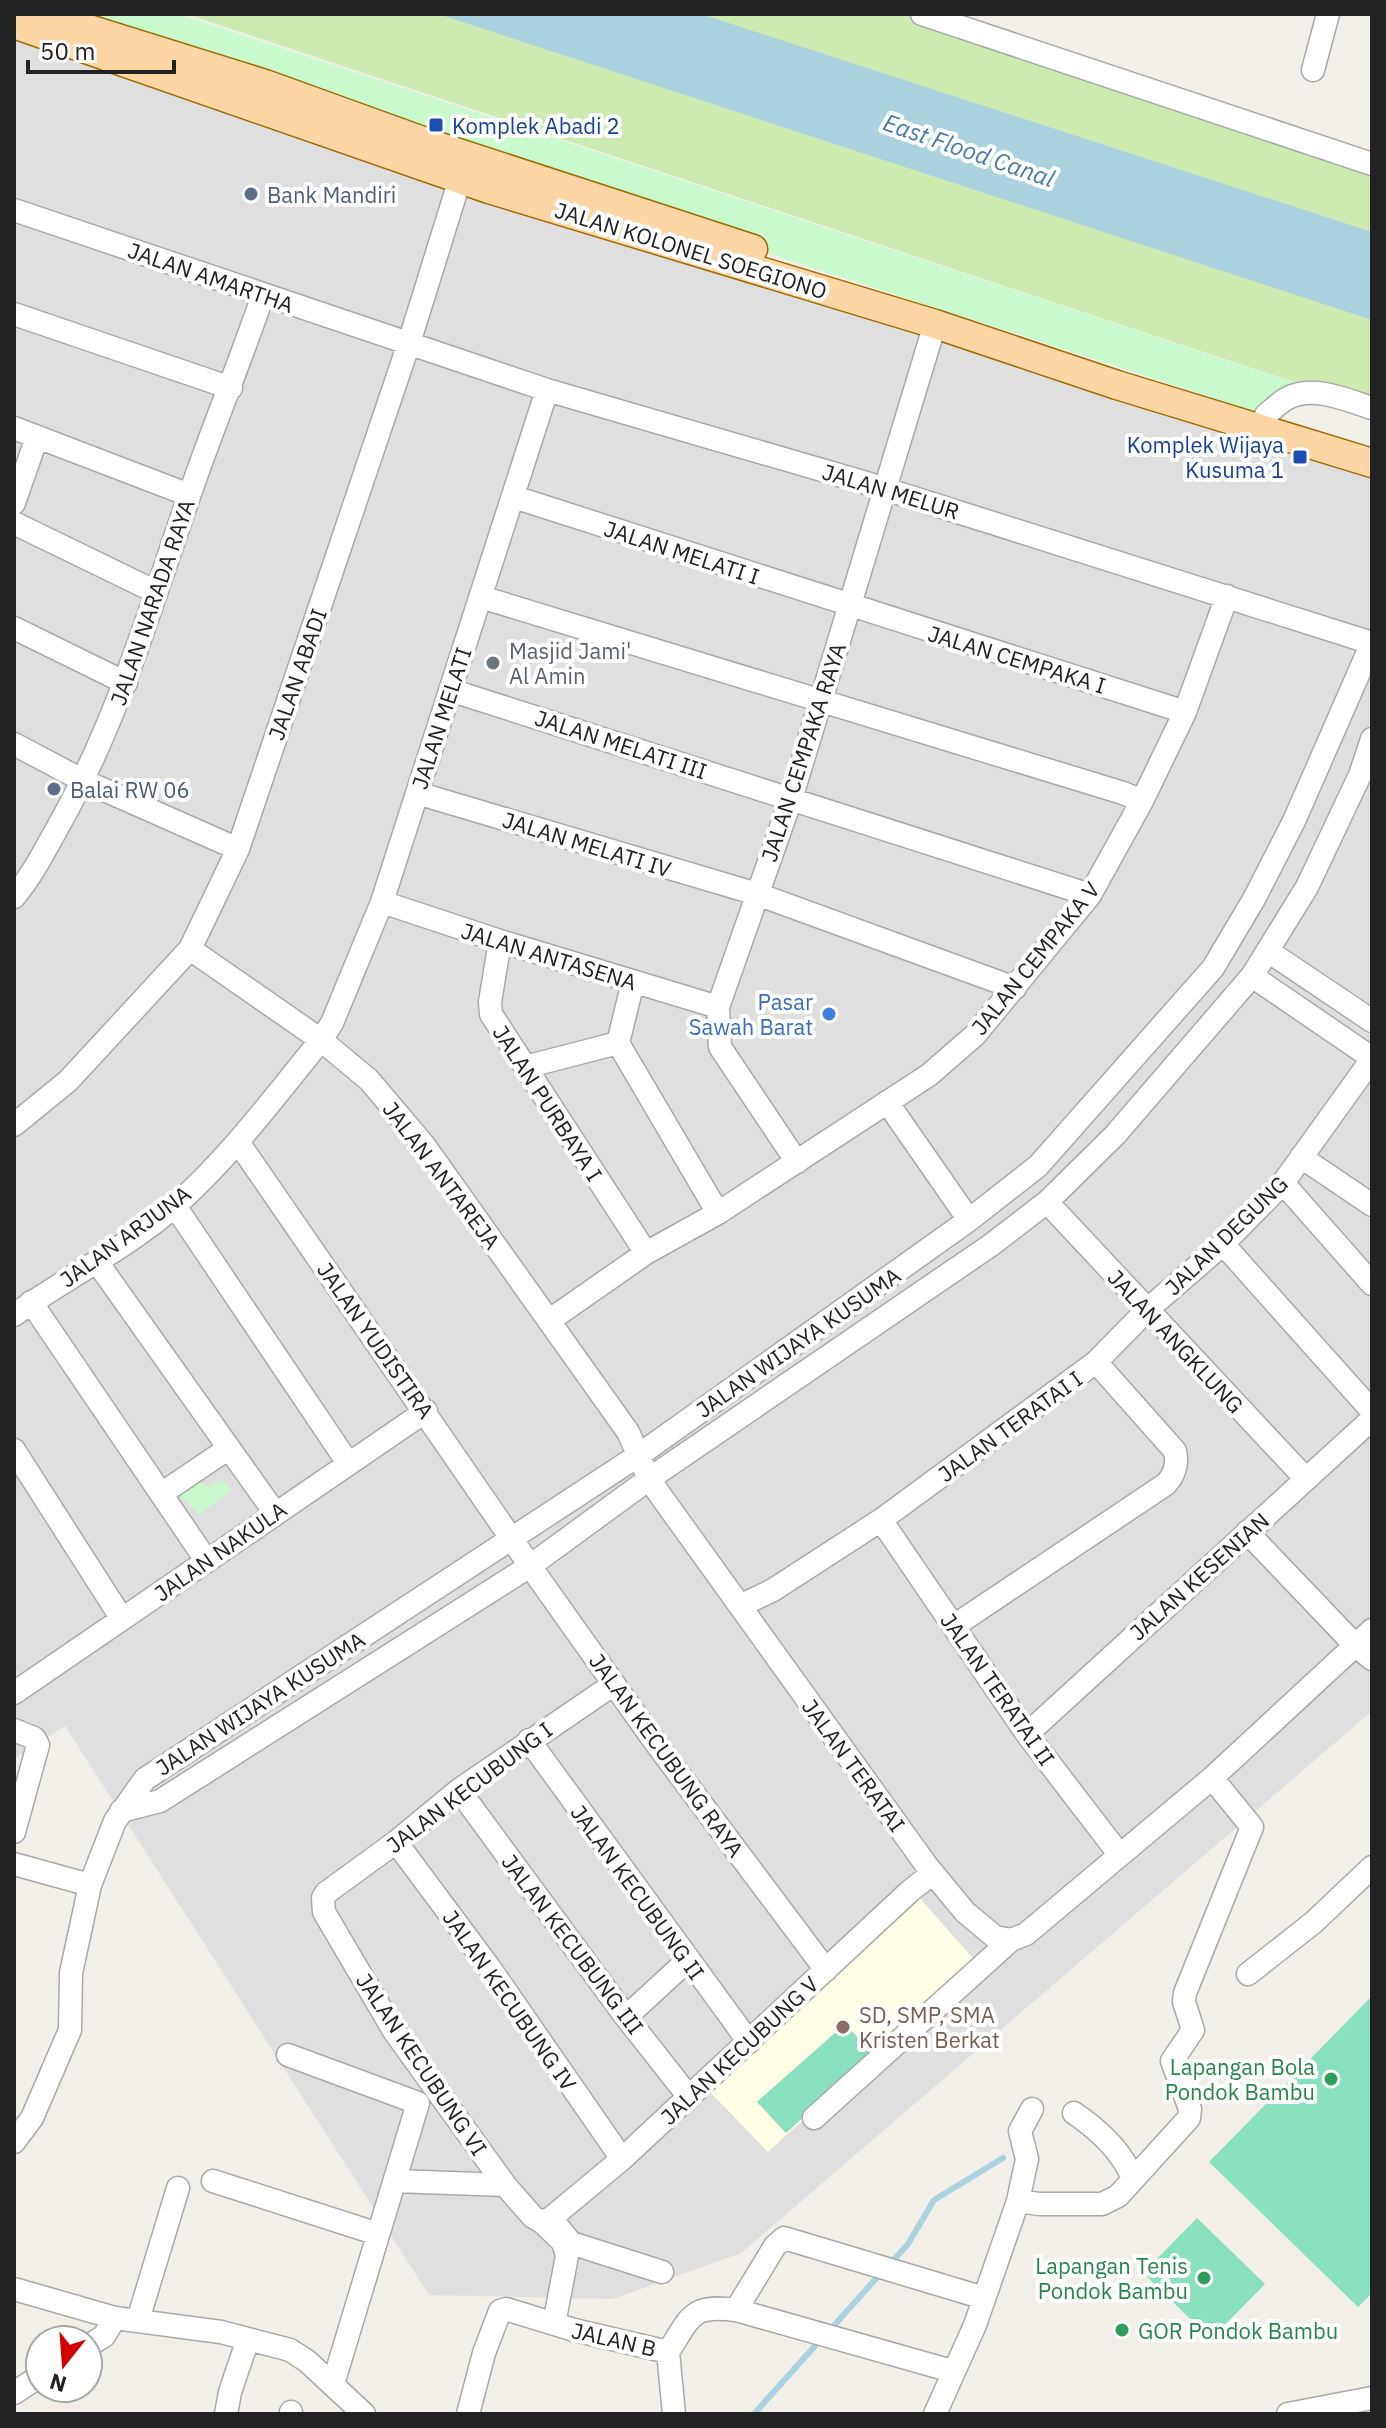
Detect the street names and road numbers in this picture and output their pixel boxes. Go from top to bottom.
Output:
street label: JALAN KOLONEL SOEGIONO [551,195,831,305]
street label: JALAN AMARTHA [124,235,298,319]
street label: JALAN MELUR [819,456,963,526]
street label: JALAN NARADA RAYA [103,495,201,709]
street label: JALAN MELATI I [601,513,763,591]
street label: JALAN ABADI [261,604,333,744]
street label: JALAN CEMPAKA I [925,618,1109,700]
street label: JALAN CEMPAKA RAYA [754,639,852,865]
street label: JALAN MELATI [404,643,478,793]
street label: JALAN MELATI III [531,703,711,785]
street label: JALAN MELATI IV [499,805,675,883]
street label: JALAN CEMPAKA V [964,875,1106,1041]
street label: JALAN ANTASENA [458,916,640,996]
street label: JALAN PURBAYA I [487,1019,609,1187]
street label: JALAN ANTAREJA [377,1095,507,1255]
street label: JALAN DEGUNG [1158,1169,1294,1301]
street label: JALAN ARJUNA [54,1179,196,1293]
street label: JALAN YUDISTIRA [311,1256,441,1424]
street label: JALAN WIJAYA KUSUMA [690,1260,906,1424]
street label: JALAN ANGKLUNG [1102,1263,1250,1419]
street label: JALAN TERATAI I [932,1364,1088,1488]
street label: JALAN NAKULA [148,1495,292,1607]
street label: JALAN KESENIAN [1123,1506,1275,1646]
street label: JALAN TERATAI II [934,1607,1062,1771]
street label: JALAN WIJAYA KUSUMA [150,1625,370,1781]
street label: JALAN KECUBUNG RAYA [583,1647,751,1863]
street label: JALAN TERATAI [796,1693,912,1837]
street label: JALAN KECUBUNG I [380,1715,558,1859]
street label: JALAN KECUBUNG II [565,1799,711,1985]
street label: JALAN KECUBUNG III [496,1848,650,2040]
street label: JALAN KECUBUNG IV [437,1904,583,2096]
street label: JALAN KECUBUNG VI [350,1967,494,2161]
street label: JALAN KECUBUNG V [654,1969,824,2131]
street label: JALAN B [569,2315,659,2363]

